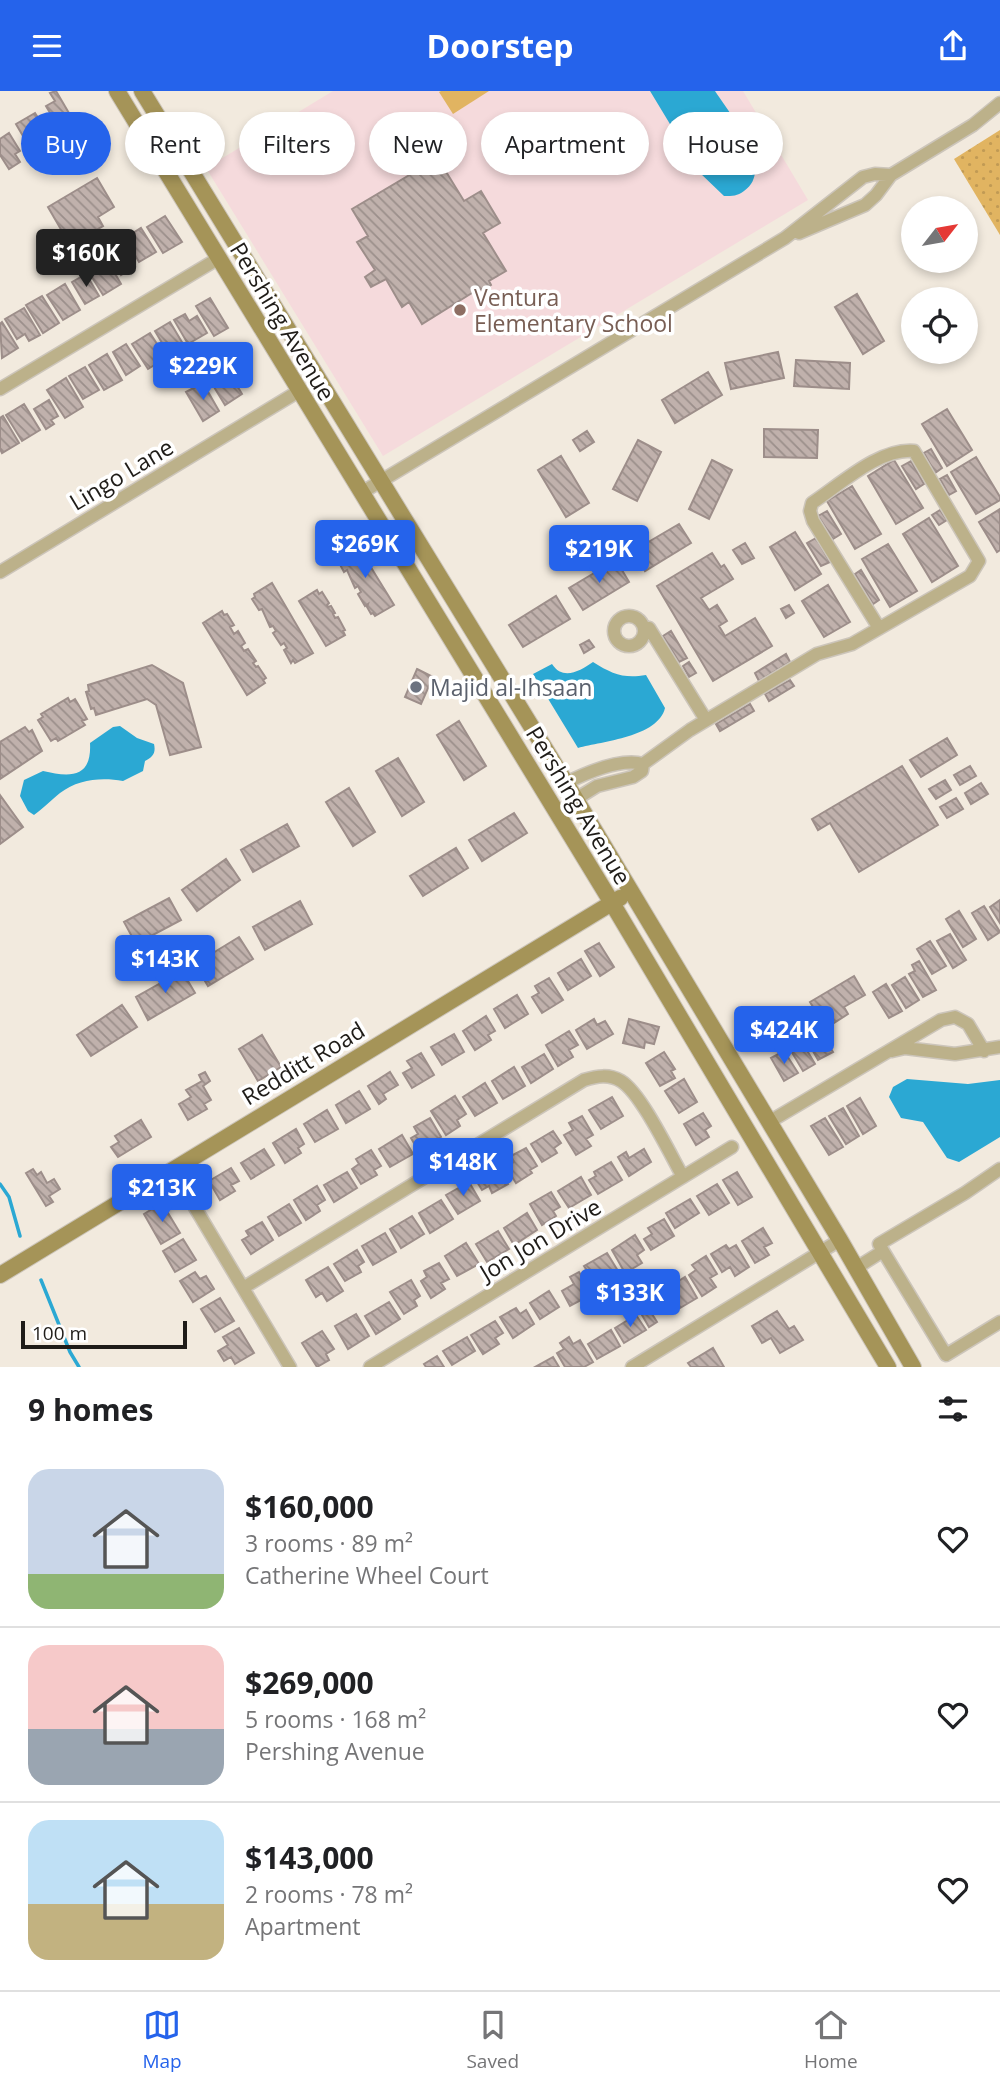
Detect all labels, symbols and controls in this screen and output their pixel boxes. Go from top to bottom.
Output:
text: Doorstep [427,24,573,67]
icon: menu [28,27,66,65]
icon: share [934,27,972,65]
chip: Buy [21,112,111,175]
chip: Rent [125,112,225,175]
chip: Filters [239,112,355,175]
chip: New [369,112,467,175]
chip: Apartment [481,112,649,175]
chip: House [663,112,783,175]
north arrow [901,196,978,273]
map controls [901,196,978,364]
pin: $160K [37,229,135,289]
text: $160K [52,236,120,268]
street label: Pershing Avenue [223,236,343,406]
place label: Ventura Elementary School [474,281,673,339]
button: locate [901,287,978,364]
marker: Ventura Elementary School [452,302,468,318]
pin: $229K [154,343,252,402]
text: $229K [169,349,237,381]
street label: Lingo Lane [63,430,179,518]
pin: $269K [316,521,414,580]
pin: $219K [550,525,648,585]
text: $269K [331,527,399,559]
text: $219K [565,532,633,564]
place label: Majid al-Ihsaan [430,671,592,703]
marker: Majid al-Ihsaan [408,679,424,695]
street label: Pershing Avenue [519,720,639,890]
pin: $143K [116,935,214,995]
text: $143K [131,942,199,974]
pin: $424K [735,1007,833,1066]
text: $424K [750,1013,818,1045]
street label: Redditt Road [235,1014,371,1112]
pin: $148K [414,1139,512,1198]
text: $148K [429,1145,497,1177]
pin: $213K [113,1165,211,1224]
text: $213K [128,1171,196,1203]
street label: Jon Jon Drive [472,1190,607,1289]
pin: $133K [581,1269,679,1329]
text: $133K [596,1276,664,1308]
scale bar [21,1318,187,1350]
text: 100 m [32,1320,87,1346]
text: 9 homes [28,1389,153,1430]
icon: filters [934,1390,972,1428]
text: $160,000 [245,1486,374,1527]
icon: home [84,1497,168,1581]
icon: heart [934,1520,972,1558]
text: 3 rooms · 89 m² [245,1527,413,1559]
text: Catherine Wheel Court [245,1559,489,1591]
text: $269,000 [245,1662,374,1703]
icon: home [84,1673,168,1757]
icon: heart [934,1696,972,1734]
text: 5 rooms · 168 m² [245,1703,426,1735]
text: Pershing Avenue [245,1735,425,1767]
text: $143,000 [245,1837,374,1878]
icon: home [84,1848,168,1932]
icon: heart [934,1871,972,1909]
text: 2 rooms · 78 m² [245,1878,413,1910]
text: Apartment [245,1910,361,1942]
tab: Map [142,2006,182,2074]
tab: Saved [466,2006,519,2074]
tab: Home [804,2006,858,2074]

